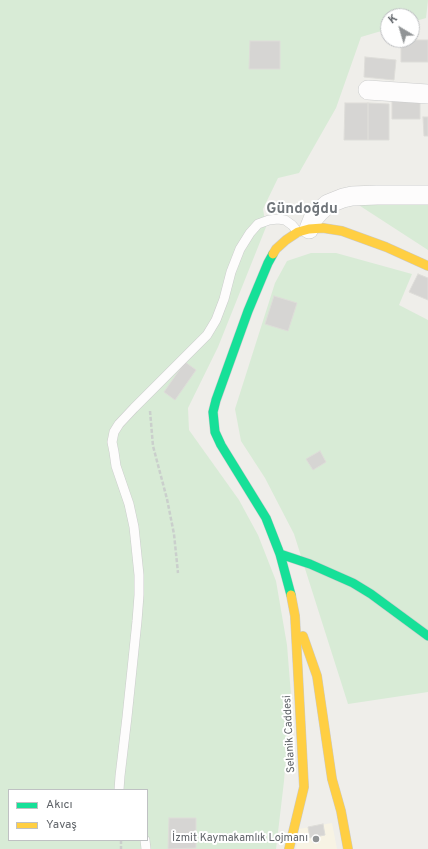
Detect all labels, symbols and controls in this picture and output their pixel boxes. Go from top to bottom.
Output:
north arrow [380,8,420,48]
text: K [386,11,401,27]
district label: Gündoğdu [266,201,338,219]
street label: Selanik Caddesi [281,695,299,773]
legend [8,789,148,841]
text: Akıcı [46,797,73,813]
text: Yavaş [46,817,77,833]
place label: İzmit Kaymakamlık Lojmanı [172,832,308,846]
marker: İzmit Kaymakamlık Lojmanı [311,834,321,844]

